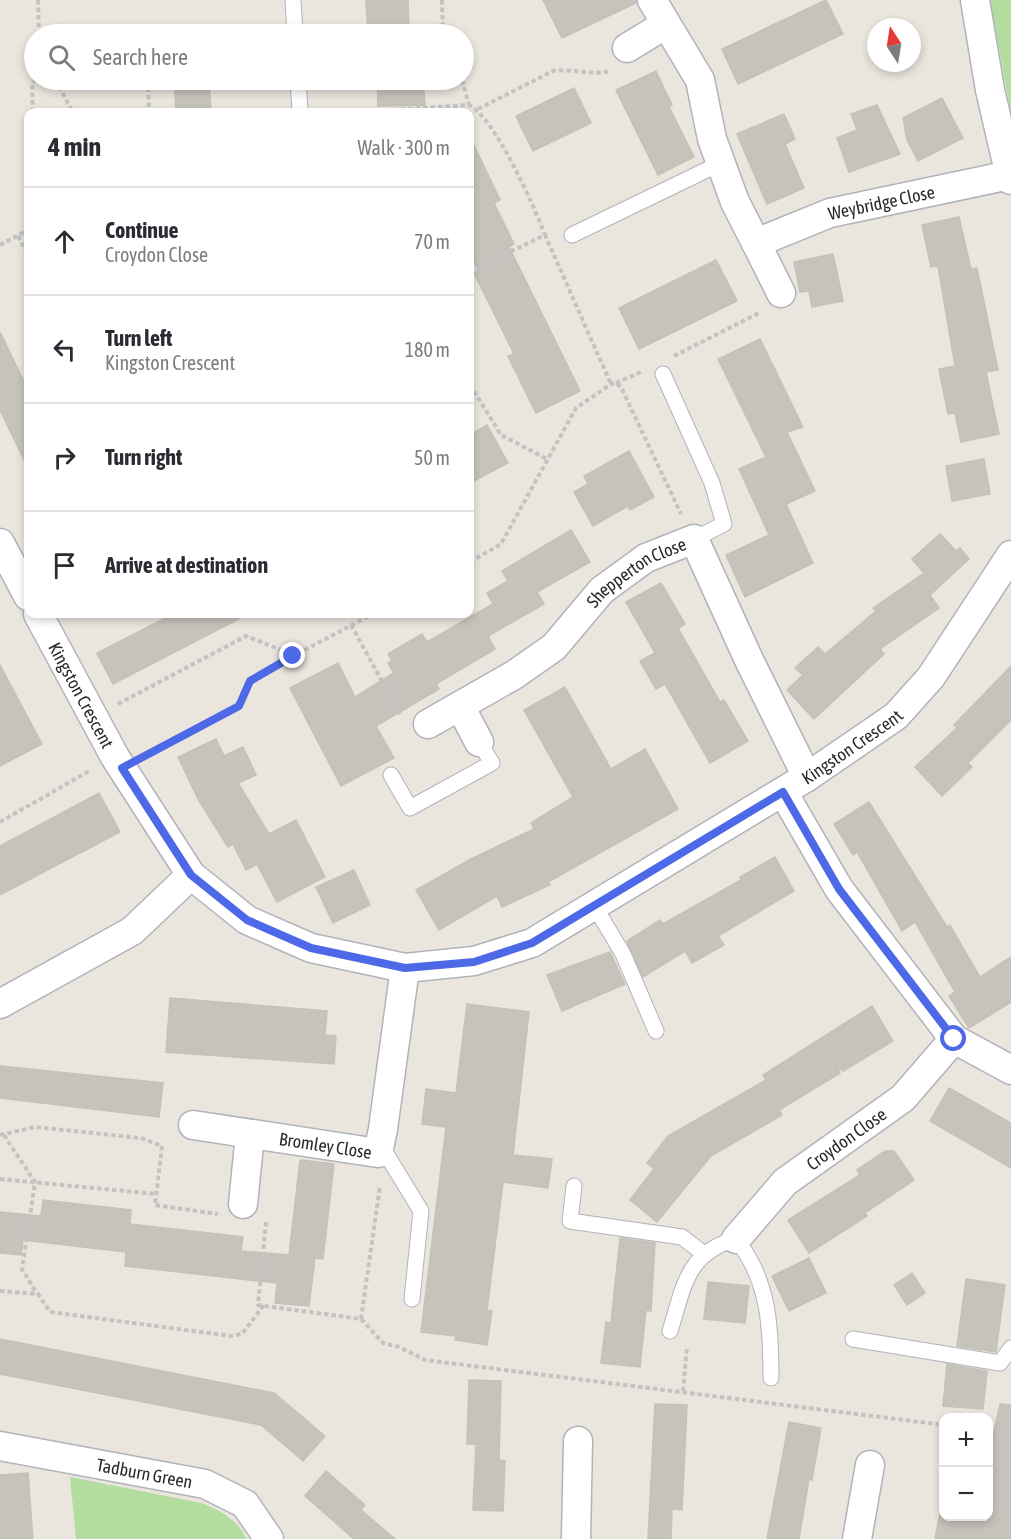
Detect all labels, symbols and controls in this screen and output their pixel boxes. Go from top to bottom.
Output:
north arrow [867,18,921,72]
search box [24,24,474,90]
icon: search [45,41,78,74]
text: Search here [93,44,188,70]
text: 4 min [48,132,101,162]
text: Walk · 300 m [358,136,450,159]
street label: Weybridge Close [826,181,937,224]
text: Continue [105,217,179,243]
icon: ahead [48,225,81,258]
text: 70 m [414,230,450,253]
text: Croydon Close [105,243,208,266]
text: Turn left [105,325,172,351]
icon: left [48,333,81,366]
text: 180 m [405,338,450,361]
text: Kingston Crescent [105,351,235,374]
icon: right [48,441,81,474]
text: Turn right [105,444,182,470]
text: 50 m [414,446,450,469]
street label: Shepperton Close [582,533,689,611]
icon: arrive [48,549,81,582]
text: Arrive at destination [105,552,268,578]
street label: Kingston Crescent [45,638,119,752]
route end [279,642,305,668]
street label: Kingston Crescent [798,705,907,788]
route start [940,1025,966,1051]
street label: Croydon Close [802,1103,890,1174]
street label: Bromley Close [278,1128,373,1162]
map controls [939,1413,993,1521]
button: + [939,1413,993,1467]
street label: Tadburn Green [95,1454,194,1492]
button: − [939,1467,993,1521]

